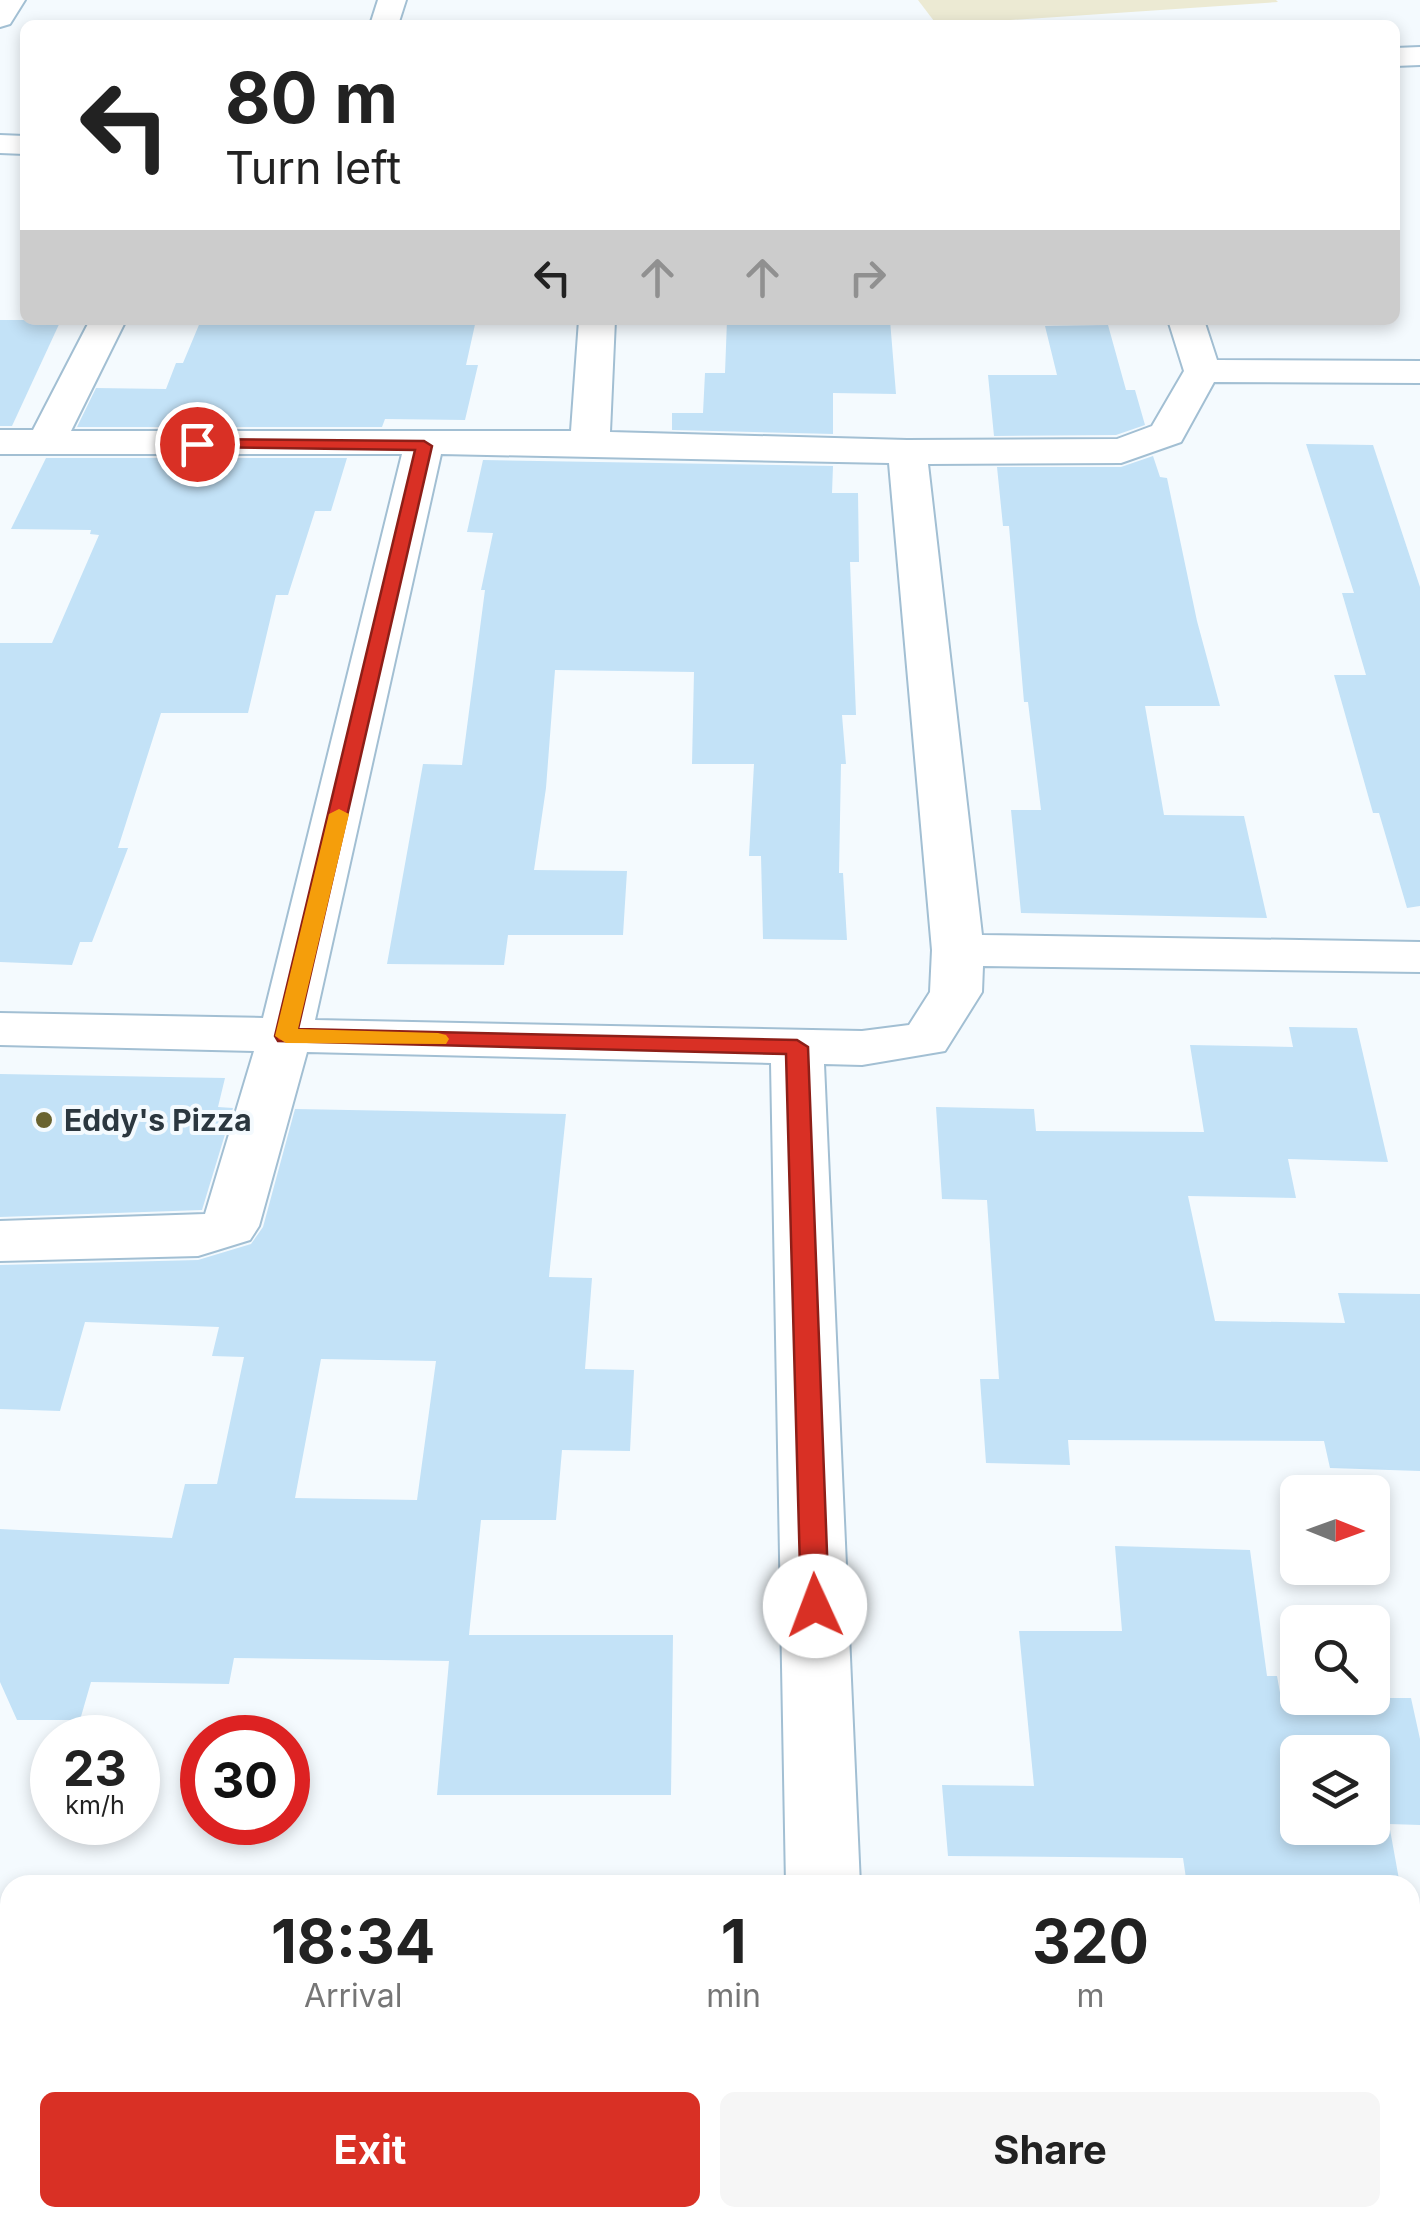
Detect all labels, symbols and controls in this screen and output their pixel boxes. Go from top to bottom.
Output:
text: 80 m [225,55,398,140]
icon: left [60,60,190,190]
text: Turn left [225,140,401,195]
icon: left [525,250,580,305]
icon: ahead [630,250,685,305]
icon: ahead [735,250,790,305]
icon: right [840,250,895,305]
pin [155,402,240,487]
icon: arrive [170,417,225,472]
place label: Eddy's Pizza [64,1102,252,1138]
marker: Eddy's Pizza [33,1109,55,1131]
north arrow [1280,1475,1390,1585]
map controls [1280,1475,1390,1845]
position arrow [763,1554,867,1658]
button: search [1280,1605,1390,1715]
speed limit sign: 30 [180,1715,310,1845]
button: layers [1280,1735,1390,1845]
text: 23 [63,1738,127,1798]
text: km/h [65,1790,125,1820]
text: 18:34 [271,1905,435,1977]
text: 1 [721,1905,747,1977]
text: 320 [1032,1905,1149,1977]
text: Arrival [304,1976,402,2015]
text: min [706,1976,761,2015]
text: m [1076,1976,1104,2015]
button: Exit [40,2092,700,2207]
button: Share [720,2092,1380,2207]

